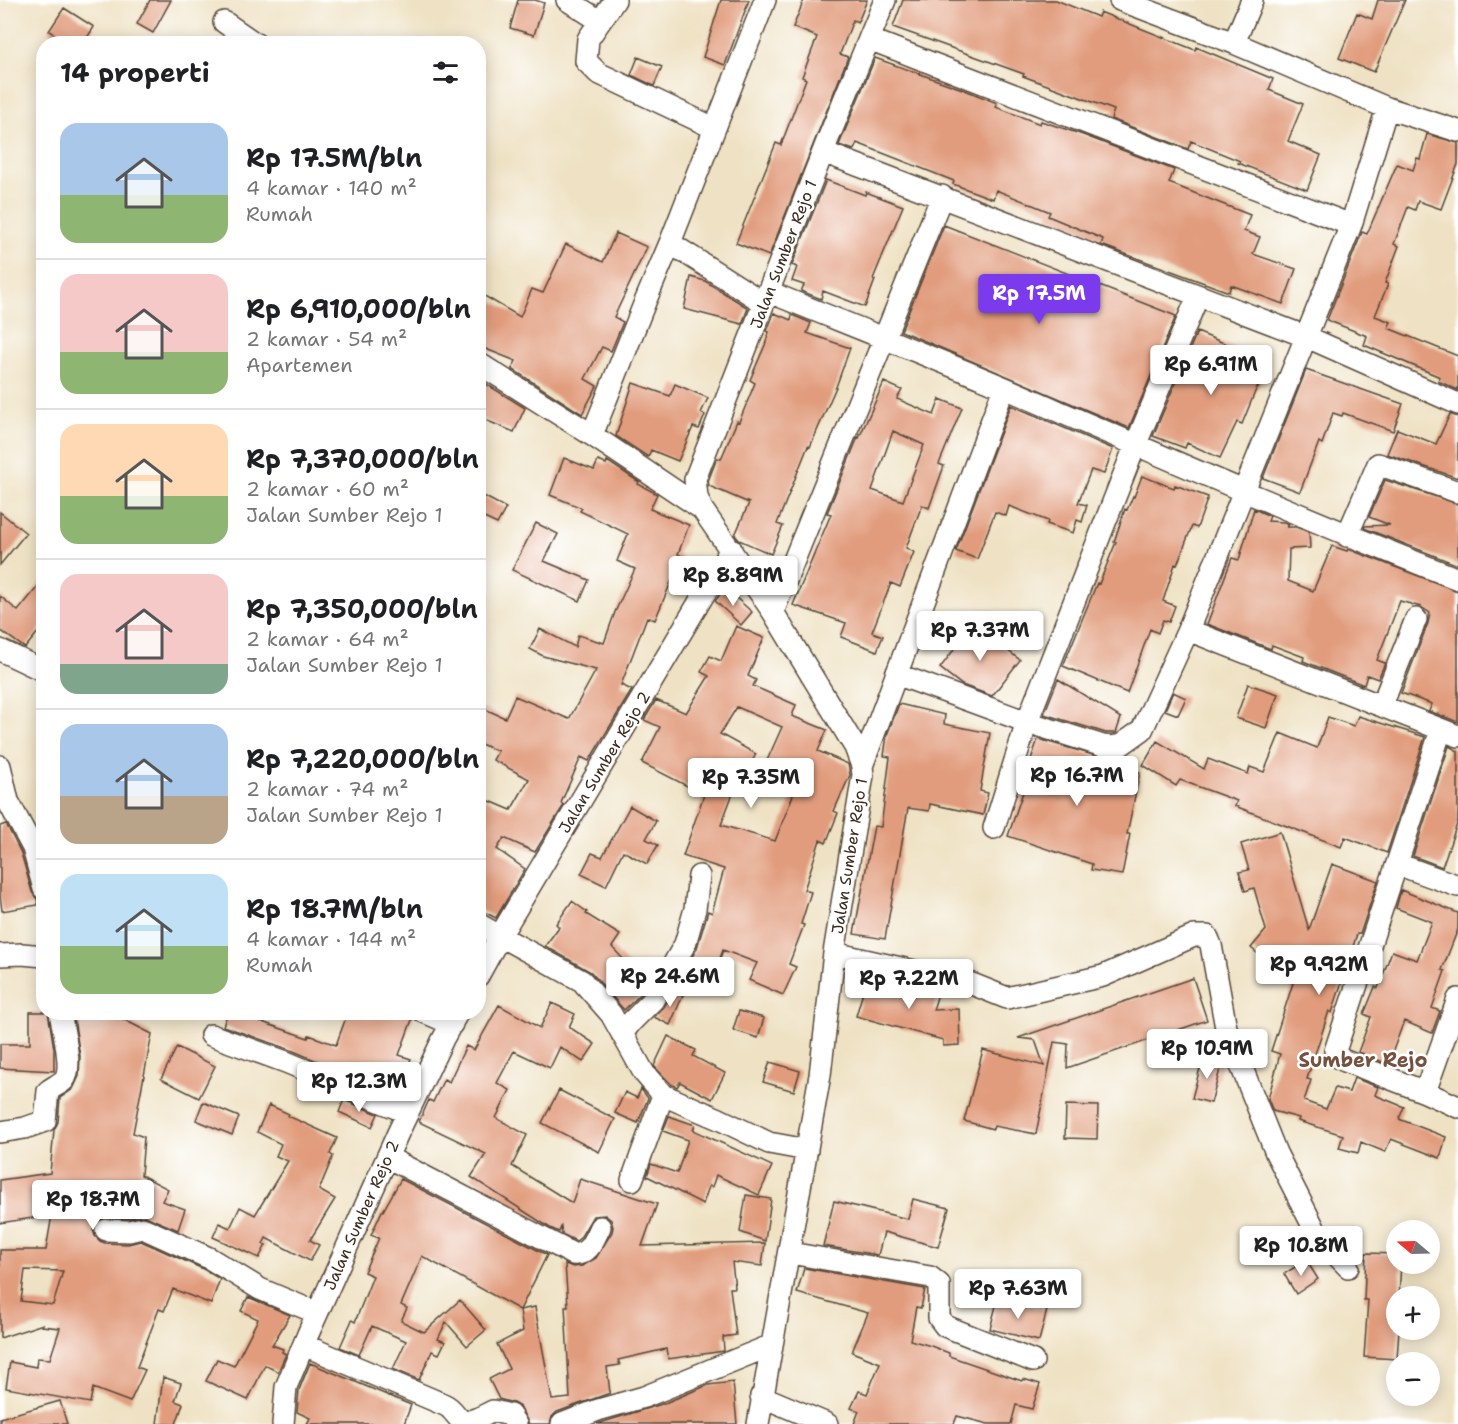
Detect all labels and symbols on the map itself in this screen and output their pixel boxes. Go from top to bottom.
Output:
street label: Jalan Sumber Rejo 1 [745,177,821,331]
pin: Rp 17.5M [977,274,1101,325]
pin: Rp 6.91M [1149,345,1273,396]
pin: Rp 8.89M [671,556,795,607]
pin: Rp 7.37M [918,611,1042,662]
street label: Jalan Sumber Rejo 2 [554,687,655,837]
pin: Rp 16.7M [1015,756,1139,807]
pin: Rp 7.35M [689,758,813,809]
street label: Jalan Sumber Rejo 1 [827,777,872,935]
pin: Rp 9.92M [1257,945,1381,996]
pin: Rp 24.6M [608,957,732,1008]
pin: Rp 7.22M [847,959,971,1010]
pin: Rp 10.9M [1145,1029,1269,1080]
district label: Sumber Rejo [1299,1047,1427,1073]
pin: Rp 12.3M [297,1062,421,1113]
street label: Jalan Sumber Rejo 2 [319,1137,404,1293]
pin: Rp 18.7M [31,1180,155,1231]
north arrow [1386,1220,1440,1274]
pin: Rp 10.8M [1239,1226,1363,1277]
pin: Rp 7.63M [956,1269,1080,1320]

